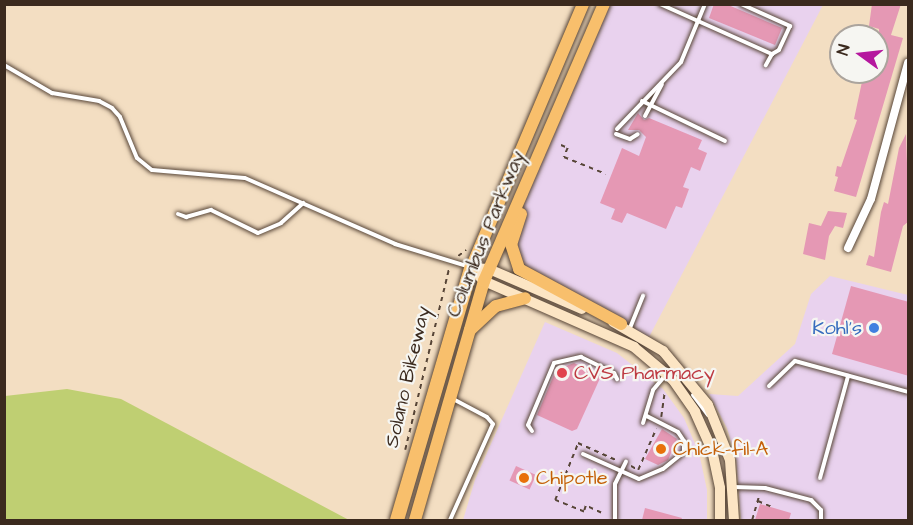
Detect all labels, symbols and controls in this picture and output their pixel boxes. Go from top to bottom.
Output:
north arrow [829,24,889,84]
text: N [832,42,855,58]
street label: Columbus Parkway [442,147,530,321]
street label: Solano Bikeway [380,304,436,450]
place label: Kohl's [812,316,862,340]
marker: Kohl's [867,321,881,335]
place label: CVS Pharmacy [574,361,715,385]
marker: CVS Pharmacy [555,366,569,380]
place label: Chick-fil-A [673,437,768,461]
marker: Chick-fil-A [654,442,668,456]
place label: Chipotle [536,466,608,490]
marker: Chipotle [517,471,531,485]

